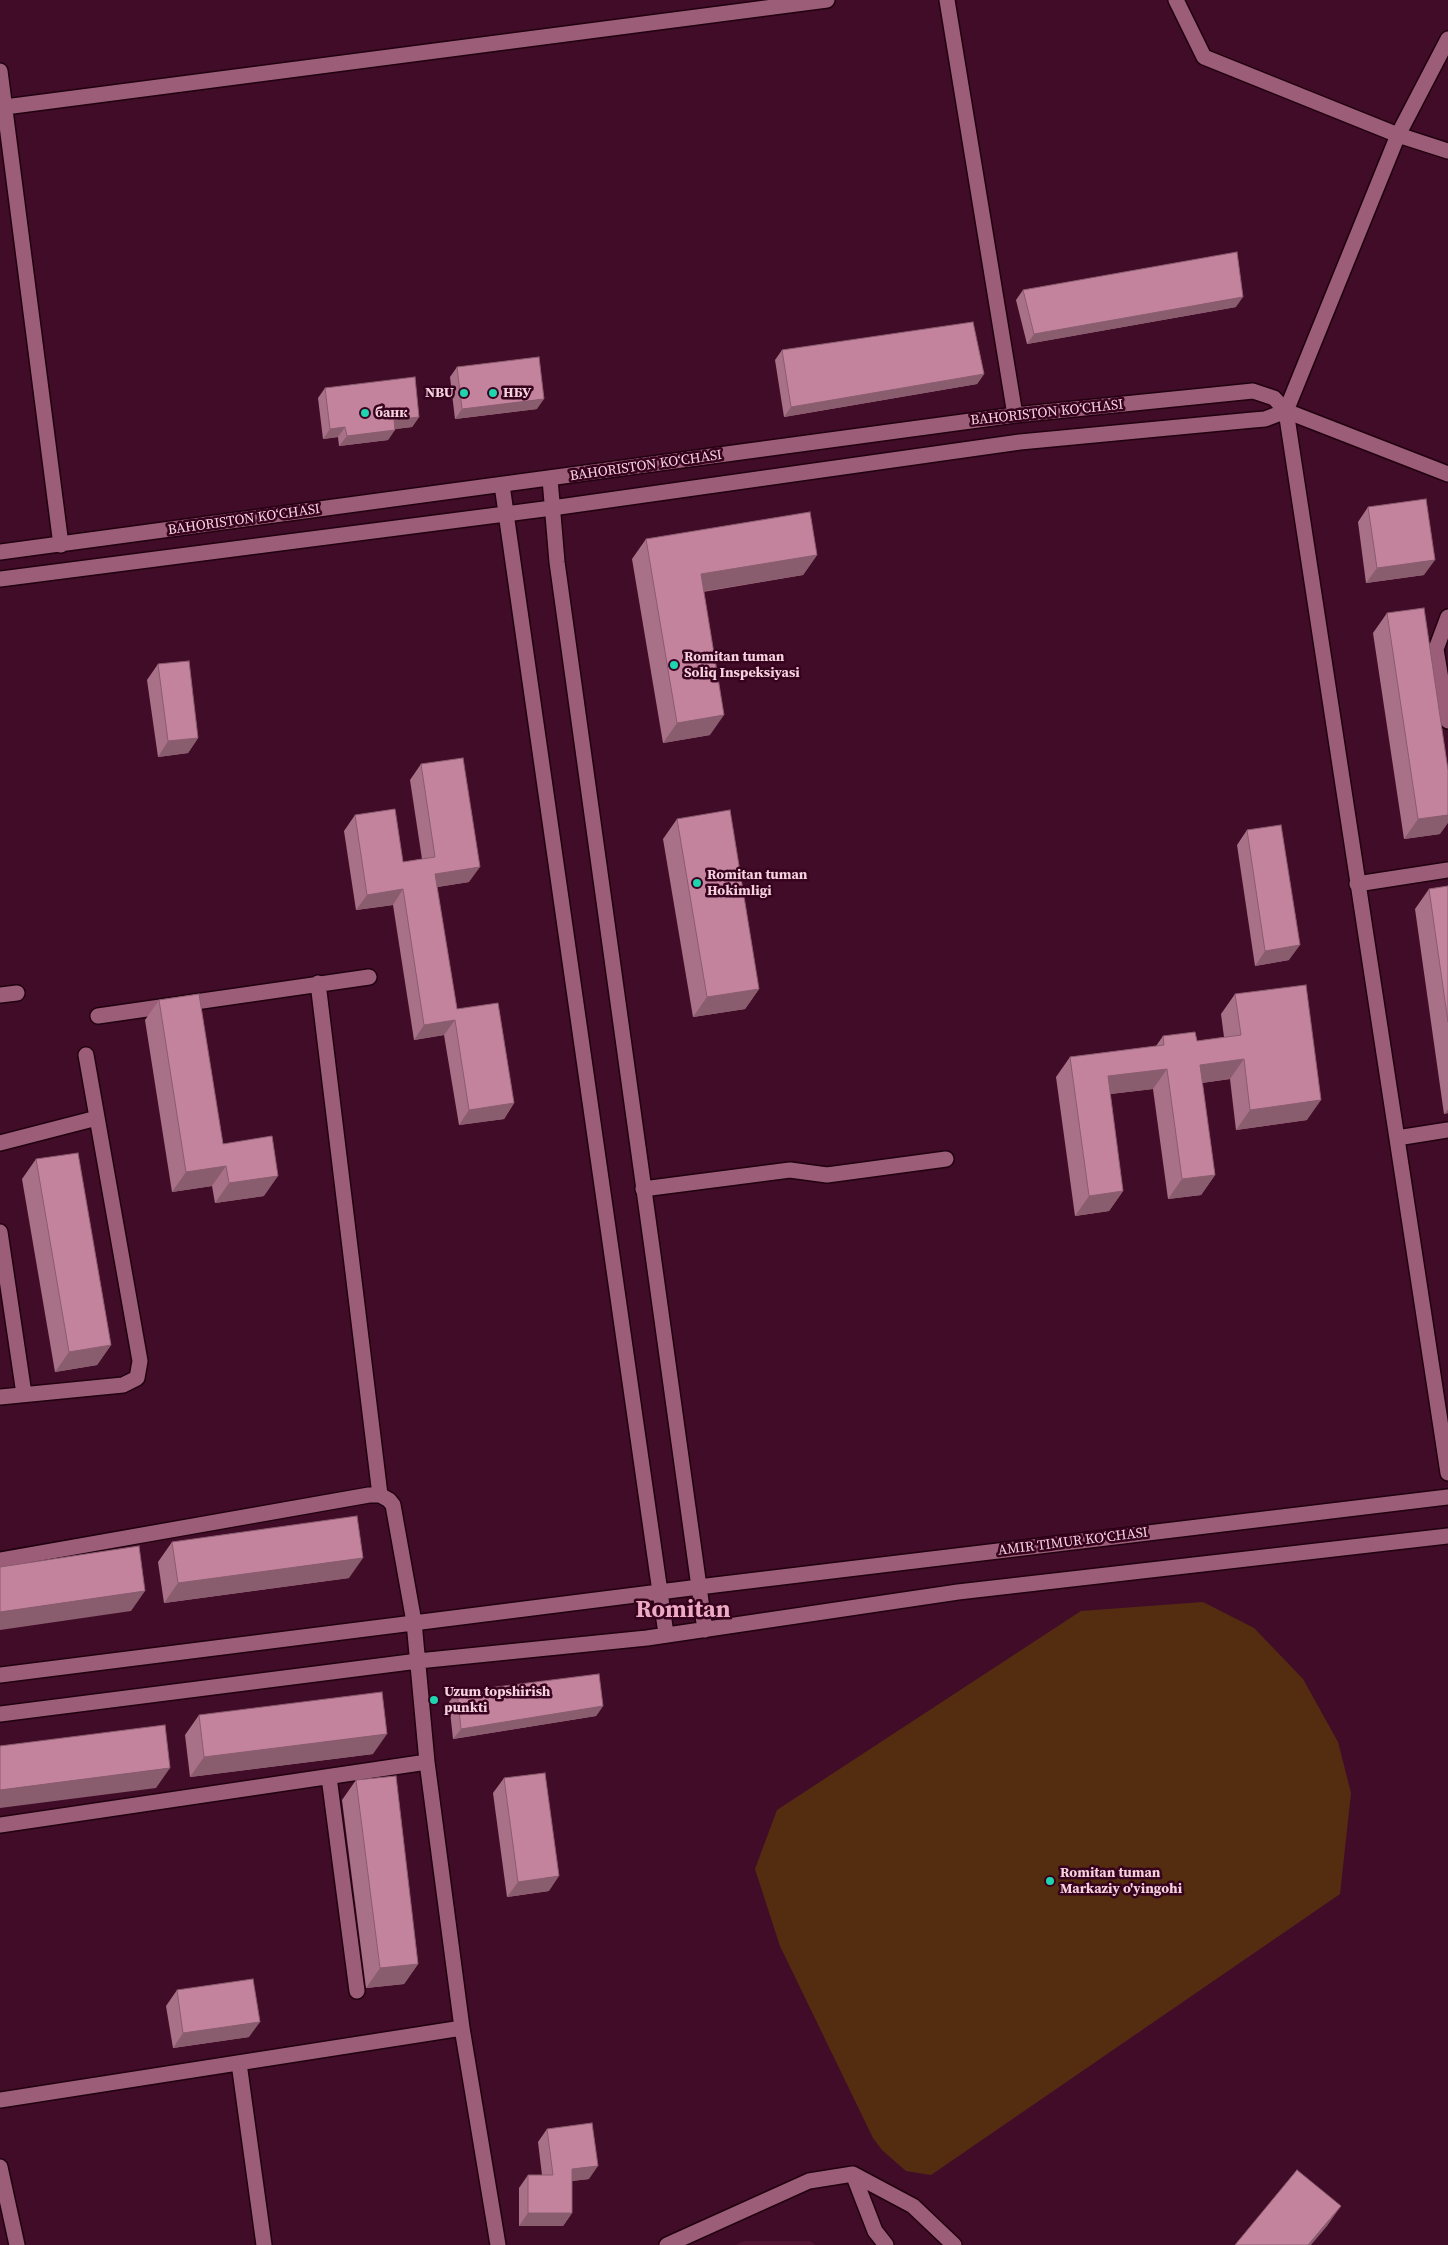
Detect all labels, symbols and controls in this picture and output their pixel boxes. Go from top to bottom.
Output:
place label: NBU [425,385,454,401]
place label: НБУ [503,385,531,401]
marker: NBU [458,387,470,399]
marker: НБУ [487,387,499,399]
street label: BAHORISTON KO‘CHASI [970,397,1124,429]
place label: банк [375,405,408,421]
marker: банк [359,407,371,419]
street label: BAHORISTON KO‘CHASI [569,447,723,485]
street label: BAHORISTON KO‘CHASI [167,501,321,539]
place label: Romitan tuman Soliq Inspeksiyasi [684,649,800,682]
marker: Romitan tuman Soliq Inspeksiyasi [668,659,680,671]
place label: Romitan tuman Hokimligi [707,867,807,900]
marker: Romitan tuman Hokimligi [691,877,703,889]
street label: AMIR TIMUR KO‘CHASI [997,1524,1149,1560]
district label: Romitan [636,1597,730,1625]
place label: Uzum topshirish punkti [444,1684,550,1716]
marker: Uzum topshirish punkti [428,1694,440,1706]
place label: Romitan tuman Markaziy o'yingohi [1060,1865,1182,1898]
marker: Romitan tuman Markaziy o'yingohi [1044,1875,1056,1887]

